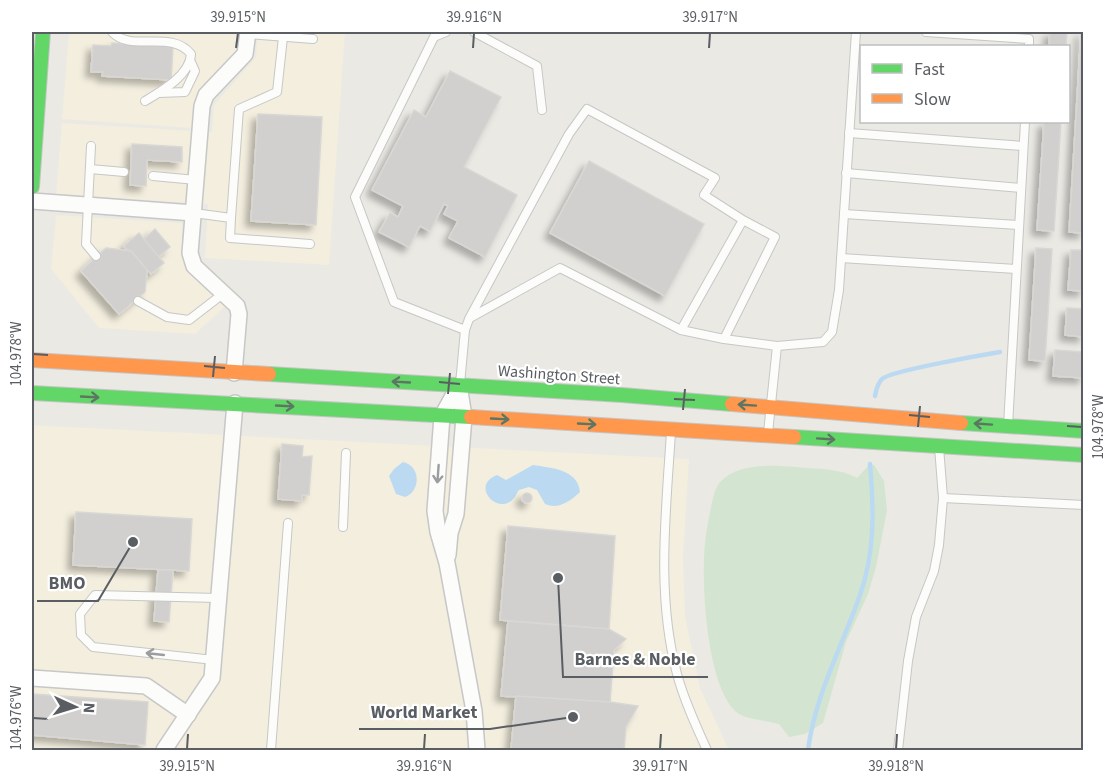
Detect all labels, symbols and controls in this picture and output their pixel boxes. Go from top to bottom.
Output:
text: 39.915°N [210,7,266,28]
text: 39.916°N [446,7,502,28]
text: 39.917°N [682,7,738,28]
legend [860,45,1070,123]
text: Fast [914,57,945,82]
text: Slow [914,87,951,112]
text: 104.978°W [6,321,27,387]
street label: Washington Street [497,360,621,390]
one-way arrow [391,377,411,388]
one-way arrow [79,391,99,402]
text: 104.978°W [1088,394,1109,460]
one-way arrow [738,399,757,410]
one-way arrow [274,400,294,411]
one-way arrow [489,414,509,425]
one-way arrow [577,418,597,429]
one-way arrow [974,419,994,430]
one-way arrow [816,433,836,444]
one-way arrow [432,464,443,484]
callout: BMO [37,565,98,601]
text: BMO [49,571,85,596]
callout: Barnes & Noble [563,641,708,677]
text: Barnes & Noble [574,647,696,672]
one-way arrow [146,648,166,659]
north arrow [45,677,105,737]
text: 104.976°W [6,685,27,751]
callout: World Market [359,693,490,729]
text: World Market [371,700,477,725]
text: N [78,702,100,714]
text: 39.915°N [159,756,215,777]
text: 39.916°N [396,756,452,777]
text: 39.917°N [632,756,688,777]
text: 39.918°N [868,756,924,777]

